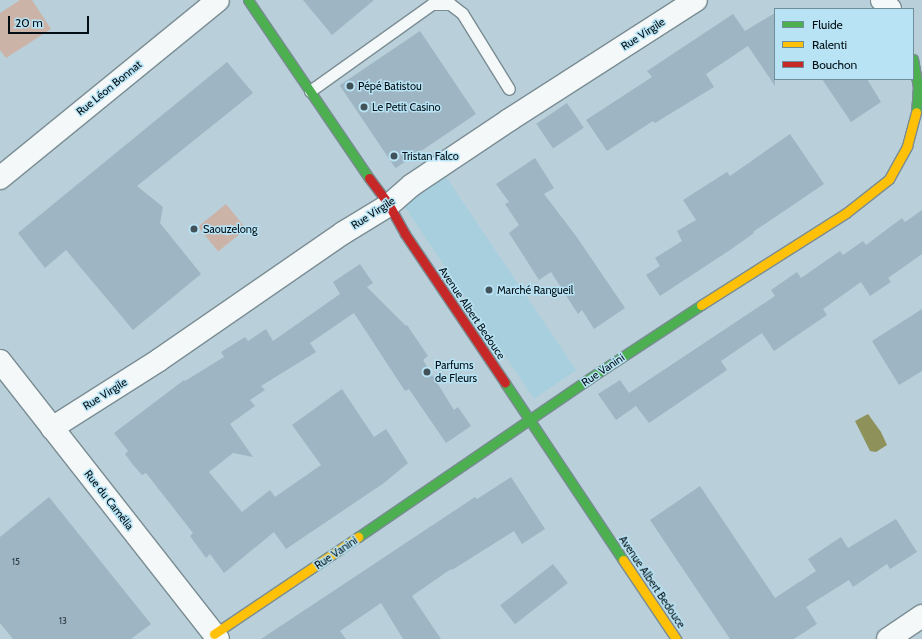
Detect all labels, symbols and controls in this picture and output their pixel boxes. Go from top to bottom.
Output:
scale bar [10,8,91,34]
legend [774,8,914,80]
text: 20 m [15,15,43,30]
street label: Rue Virgile [619,15,667,53]
text: Fluide [812,17,843,32]
text: Ralenti [812,37,847,52]
text: Bouchon [812,57,857,72]
street label: Rue Léon Bonnat [74,58,144,118]
place label: Pépé Batistou [358,79,422,93]
marker: Pépé Batistou [345,81,355,91]
place label: Le Petit Casino [372,100,441,114]
marker: Le Petit Casino [359,102,369,112]
place label: Tristan Falco [402,149,459,163]
marker: Tristan Falco [389,151,399,161]
street label: Rue Virgile [349,194,397,232]
place label: Saouzelong [203,222,257,236]
marker: Saouzelong [188,223,200,235]
street label: Avenue Albert Bedouce [436,264,508,362]
place label: Marché Rangueil [497,283,573,297]
marker: Marché Rangueil [484,285,494,295]
street label: Rue Vanini [579,351,627,389]
place label: Parfums de Fleurs [435,359,477,385]
marker: Parfums de Fleurs [422,367,432,377]
street label: Rue Virgile [81,375,129,413]
street label: Rue du Camélia [82,467,136,533]
street label: Avenue Albert Bedouce [616,533,688,631]
street label: Rue Vanini [312,534,360,572]
house number: 15 [12,557,20,567]
house number: 13 [59,616,67,626]

